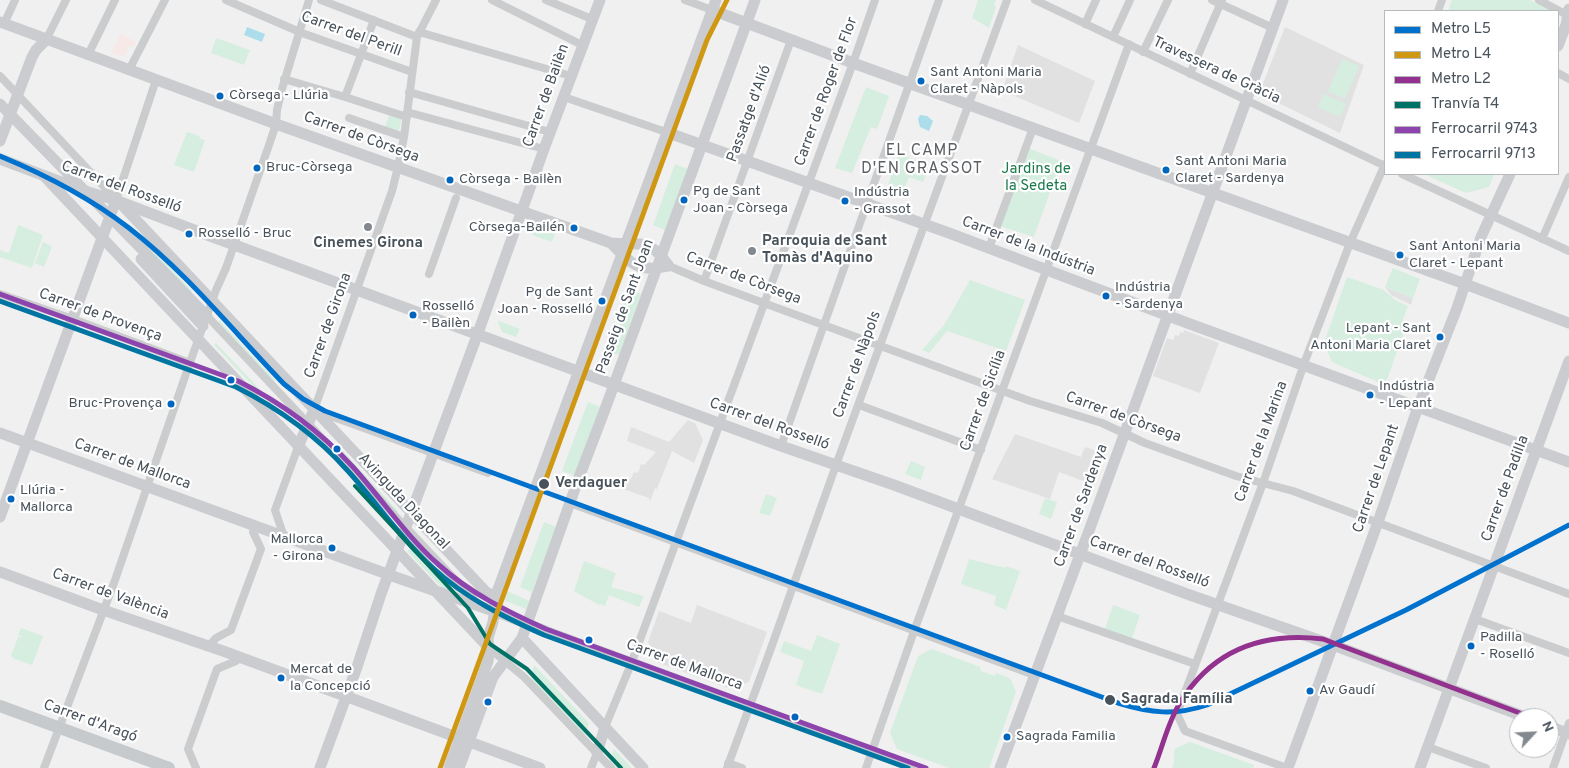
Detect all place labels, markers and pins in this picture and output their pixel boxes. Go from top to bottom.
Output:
place label: Sant Antoni Maria Claret - Nàpols [930,65,1042,98]
marker: Sant Antoni Maria Claret - Nàpols [916,76,926,86]
place label: Còrsega - Llúria [229,88,328,104]
marker: Còrsega - Llúria [215,91,225,101]
place label: Sant Antoni Maria Claret - Sardenya [1175,154,1287,186]
place label: Bruc-Còrsega [266,160,352,176]
marker: Bruc-Còrsega [252,163,262,173]
marker: Sant Antoni Maria Claret - Sardenya [1161,165,1171,175]
place label: Còrsega - Bailèn [459,172,562,188]
marker: Còrsega - Bailèn [445,175,455,185]
place label: Pg de Sant Joan - Còrsega [693,184,788,216]
place label: Indústria - Grassot [854,185,911,218]
marker: Pg de Sant Joan - Còrsega [679,195,689,205]
marker: Indústria - Grassot [840,196,850,206]
place label: Còrsega-Bailén [469,220,565,236]
marker: Cinemes Girona [362,221,374,233]
marker: Còrsega-Bailén [569,223,579,233]
place label: Rosselló - Bruc [198,226,292,242]
marker: Rosselló - Bruc [184,229,194,239]
place label: Parroquia de Sant Tomàs d'Aquino [762,233,887,268]
place label: Cinemes Girona [313,235,423,253]
place label: Sant Antoni Maria Claret - Lepant [1409,239,1521,272]
marker: Parroquia de Sant Tomàs d'Aquino [746,245,758,257]
marker: Sant Antoni Maria Claret - Lepant [1395,250,1405,260]
place label: Indústria - Sardenya [1115,280,1183,312]
place label: Pg de Sant Joan - Rosselló [497,285,593,318]
marker: Indústria - Sardenya [1101,291,1111,301]
marker: Pg de Sant Joan - Rosselló [597,296,607,306]
place label: Rosselló - Bailèn [422,299,474,332]
marker: Rosselló - Bailèn [408,310,418,320]
place label: Lepant - Sant Antoni Maria Claret [1310,321,1431,354]
marker: Lepant - Sant Antoni Maria Claret [1435,332,1445,342]
unlabelled marker [226,375,236,385]
place label: Indústria - Lepant [1379,379,1434,412]
marker: Indústria - Lepant [1365,390,1375,400]
place label: Bruc-Provença [69,396,162,412]
marker: Bruc-Provença [166,399,176,409]
unlabelled marker [332,444,342,454]
place label: Verdaguer [555,475,627,493]
marker: Verdaguer [537,477,551,491]
place label: Llúria - Mallorca [20,483,73,516]
marker: Llúria - Mallorca [6,494,16,504]
place label: Mallorca - Girona [270,532,323,564]
marker: Mallorca - Girona [327,543,337,553]
place label: Padilla - Roselló [1480,630,1535,662]
unlabelled marker [584,635,594,645]
marker: Padilla - Roselló [1466,641,1476,651]
place label: Mercat de la Concepció [290,662,371,694]
marker: Mercat de la Concepció [276,673,286,683]
place label: Av Gaudí [1319,683,1374,699]
marker: Av Gaudí [1305,686,1315,696]
place label: Sagrada Família [1121,691,1233,709]
marker: Sagrada Família [1103,693,1117,707]
unlabelled marker [483,697,493,707]
unlabelled marker [790,712,800,722]
place label: Sagrada Familia [1016,729,1115,745]
marker: Sagrada Familia [1002,732,1012,742]

